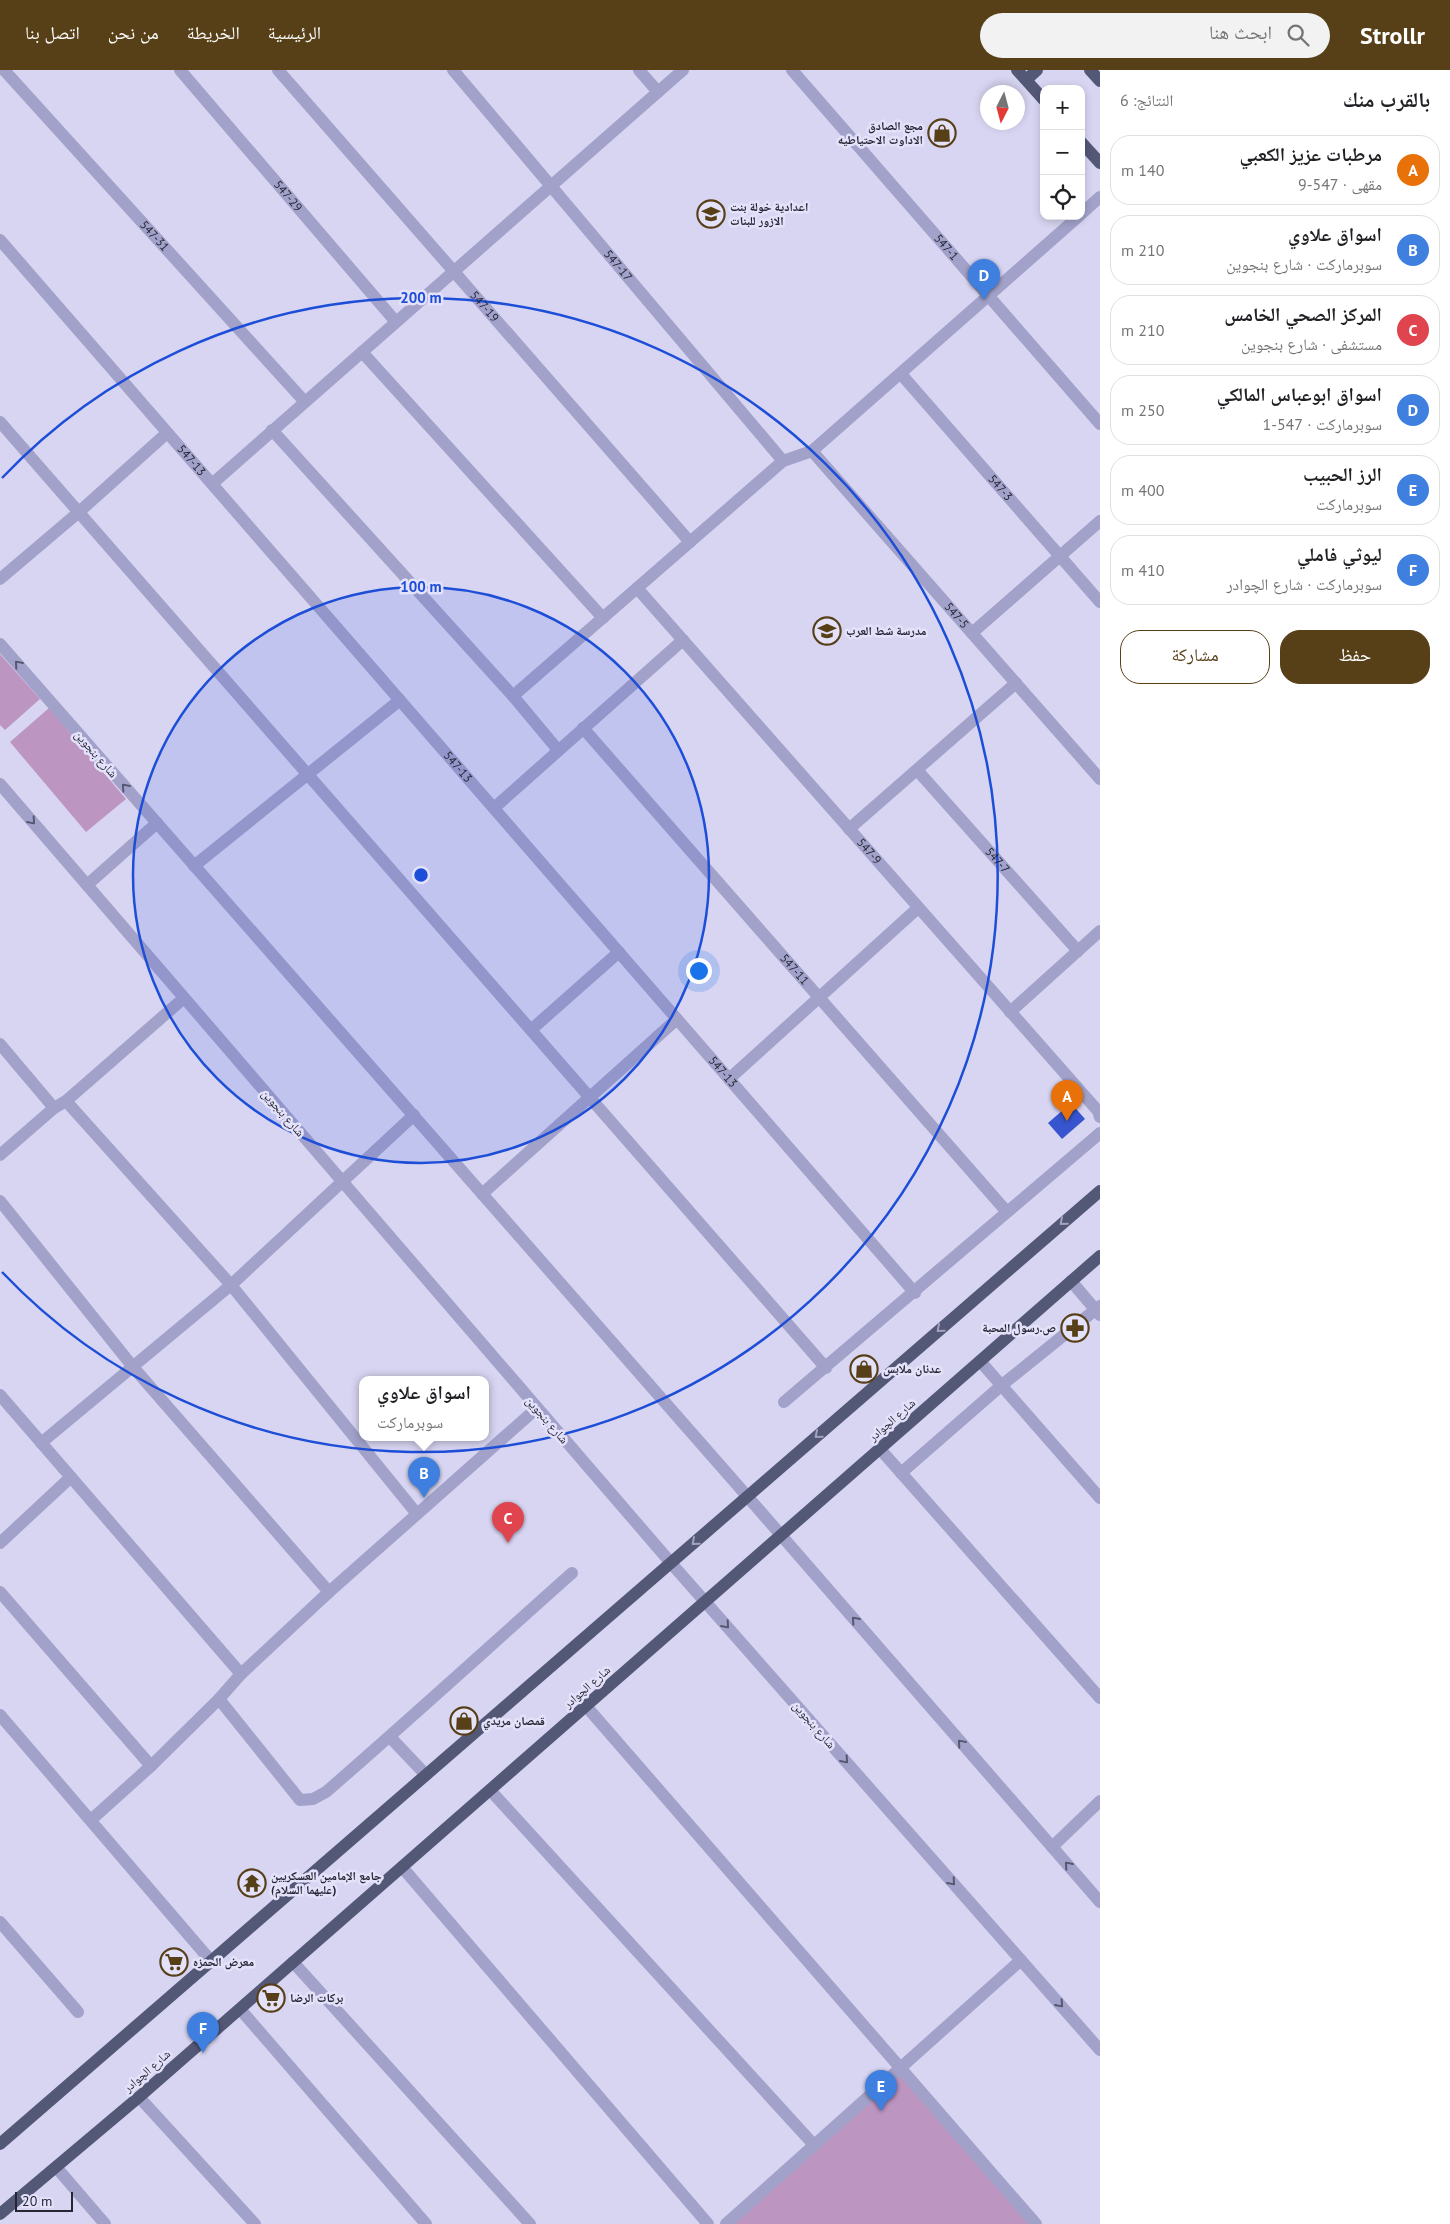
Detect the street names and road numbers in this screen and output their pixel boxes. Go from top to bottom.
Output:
street label: 547-29 [271,177,306,214]
street label: 547-31 [137,217,173,254]
street label: 547-1 [931,231,962,263]
street label: 547-17 [601,247,636,284]
street label: 547-19 [467,288,502,325]
street label: 547-13 [174,441,209,479]
street label: 547-3 [985,471,1016,504]
street label: 547-5 [941,599,972,631]
street label: شارع بنجوين [71,727,121,781]
street label: 547-13 [441,748,476,785]
street label: 547-9 [854,835,885,867]
street label: 547-7 [982,844,1013,876]
street label: 547-11 [777,951,812,988]
street label: 547-13 [706,1053,741,1090]
street label: شارع بنجوين [258,1086,308,1140]
street label: شارع بنجوين [522,1393,572,1447]
street label: شارع الچوادر [864,1395,919,1446]
street label: شارع الچوادر [559,1662,614,1713]
street label: شارع بنجوين [789,1698,839,1752]
street label: شارع الچوادر [119,2046,174,2097]

